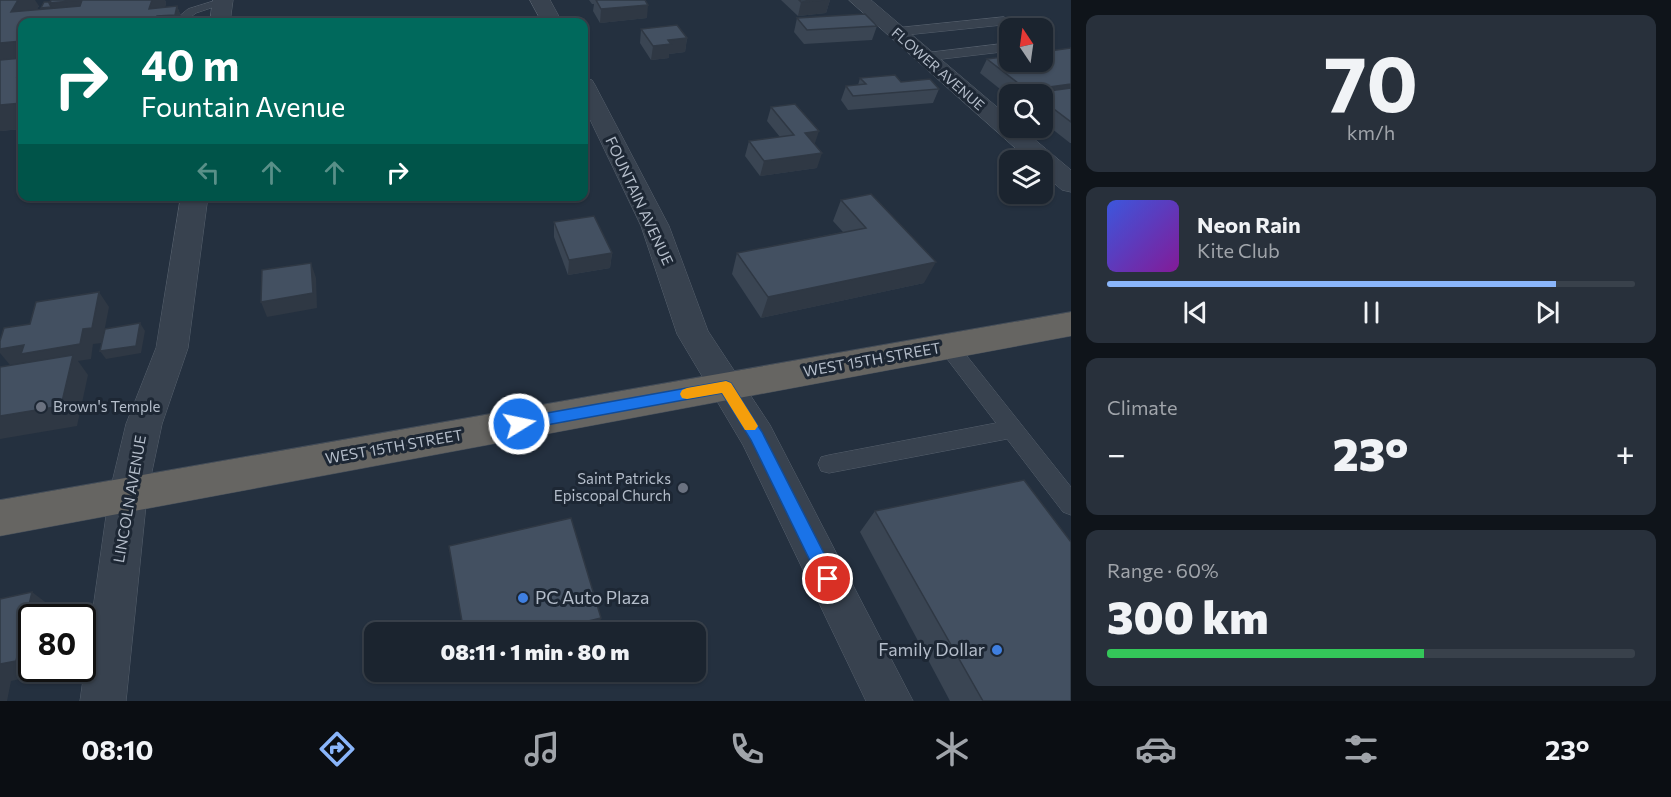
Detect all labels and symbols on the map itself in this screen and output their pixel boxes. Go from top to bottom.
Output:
north arrow [999,18,1053,72]
street label: FLOWER AVENUE [889,24,988,113]
street label: FOUNTAIN AVENUE [602,133,678,268]
street label: WEST 15TH STREET [802,338,942,380]
position arrow [487,392,551,456]
place label: Brown's Temple [53,397,161,415]
marker: Brown's Temple [34,400,48,414]
street label: WEST 15TH STREET [324,425,464,467]
street label: LINCOLN AVENUE [109,434,149,564]
place label: Saint Patricks Episcopal Church [554,469,671,504]
marker: Saint Patricks Episcopal Church [676,481,690,495]
pin [802,553,853,604]
place label: PC Auto Plaza [535,586,649,608]
marker: PC Auto Plaza [516,591,530,605]
speed limit sign: 80 [18,604,96,682]
place label: Family Dollar [878,638,985,660]
marker: Family Dollar [990,643,1004,657]

